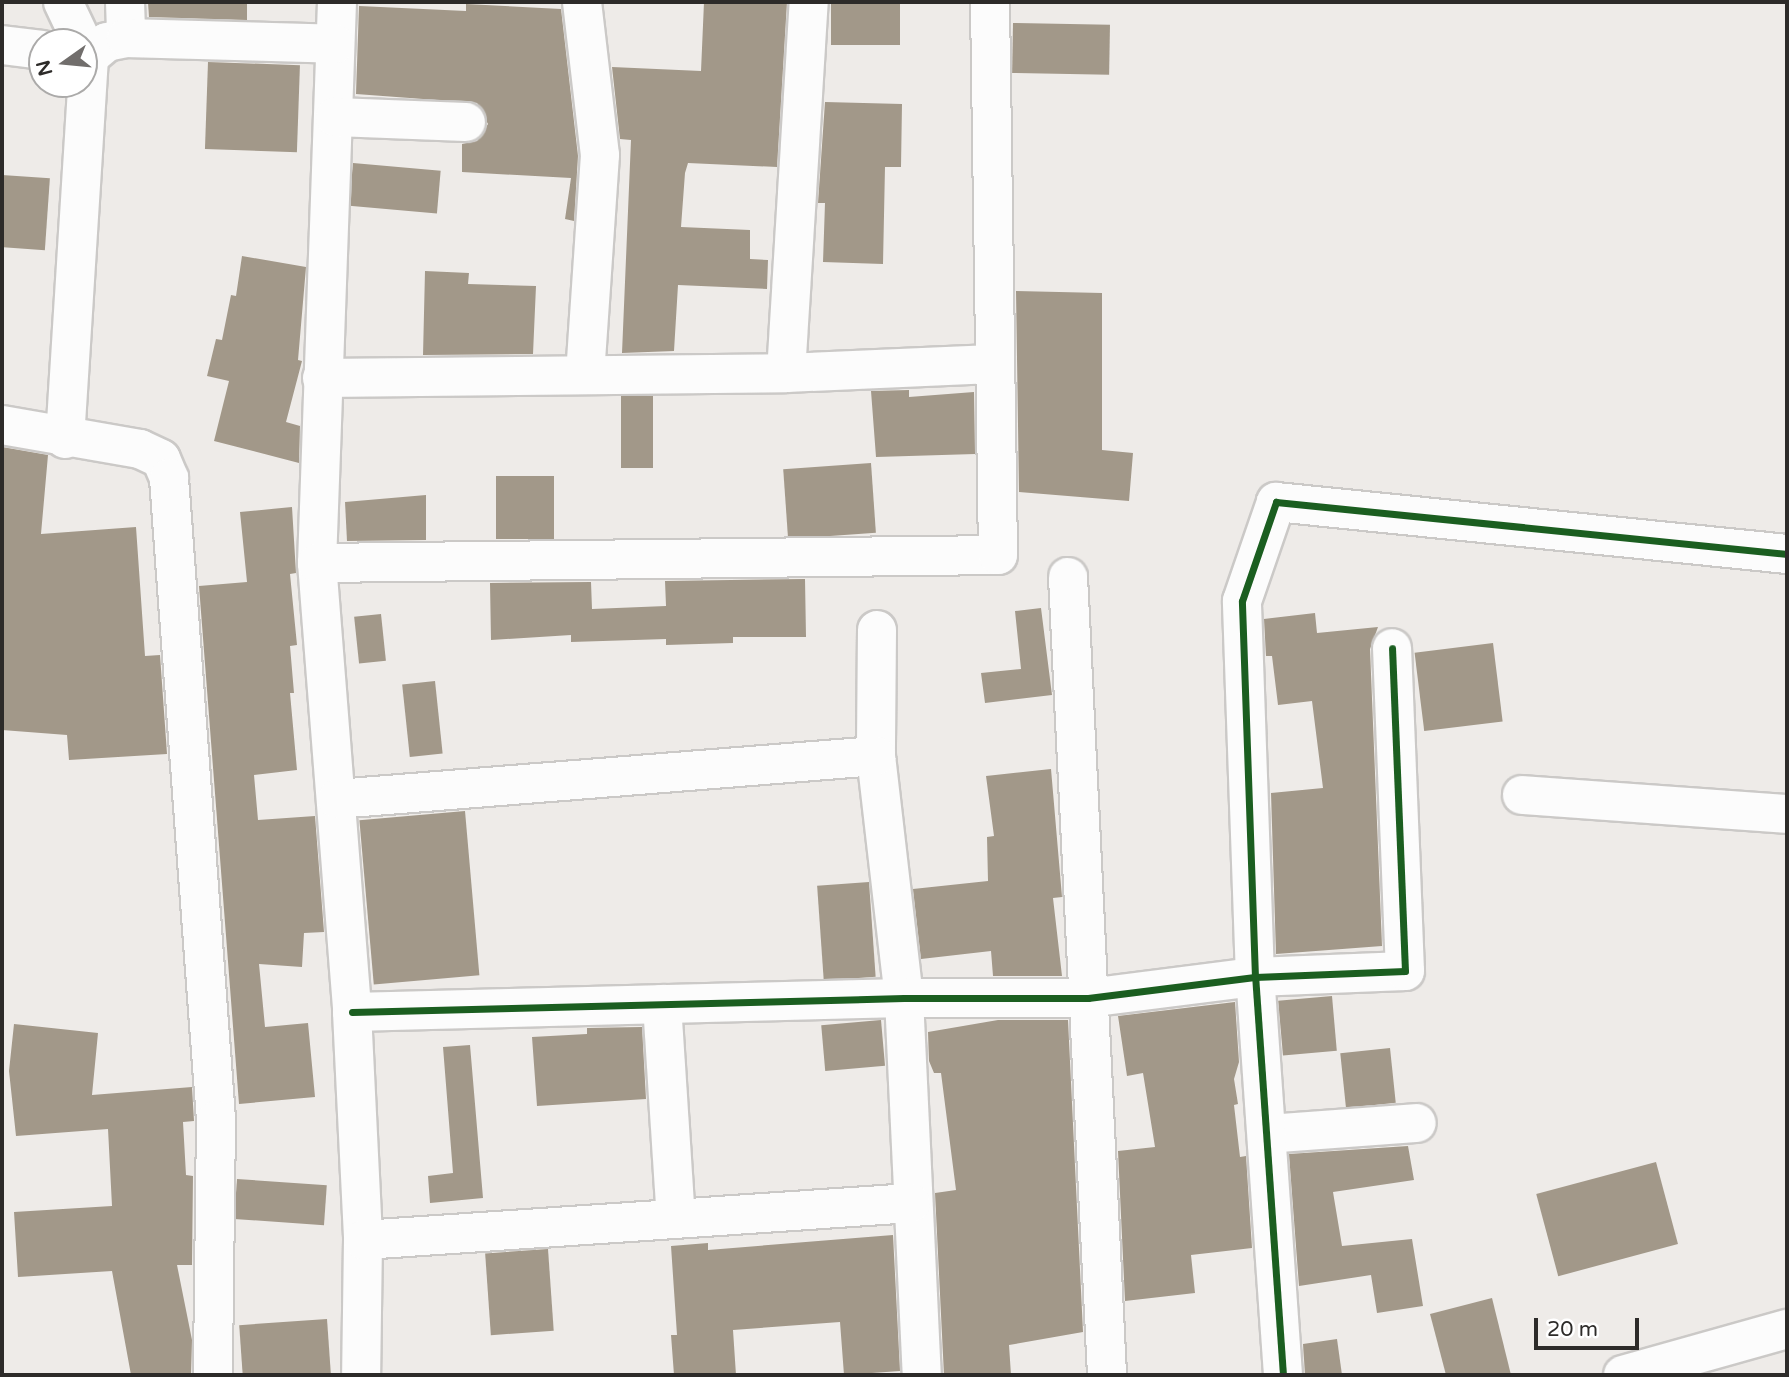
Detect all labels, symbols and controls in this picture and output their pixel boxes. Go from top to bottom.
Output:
north arrow [28,28,98,98]
text: N [32,58,57,78]
scale bar [1537,1304,1642,1348]
text: 20 m [1547,1317,1598,1342]

